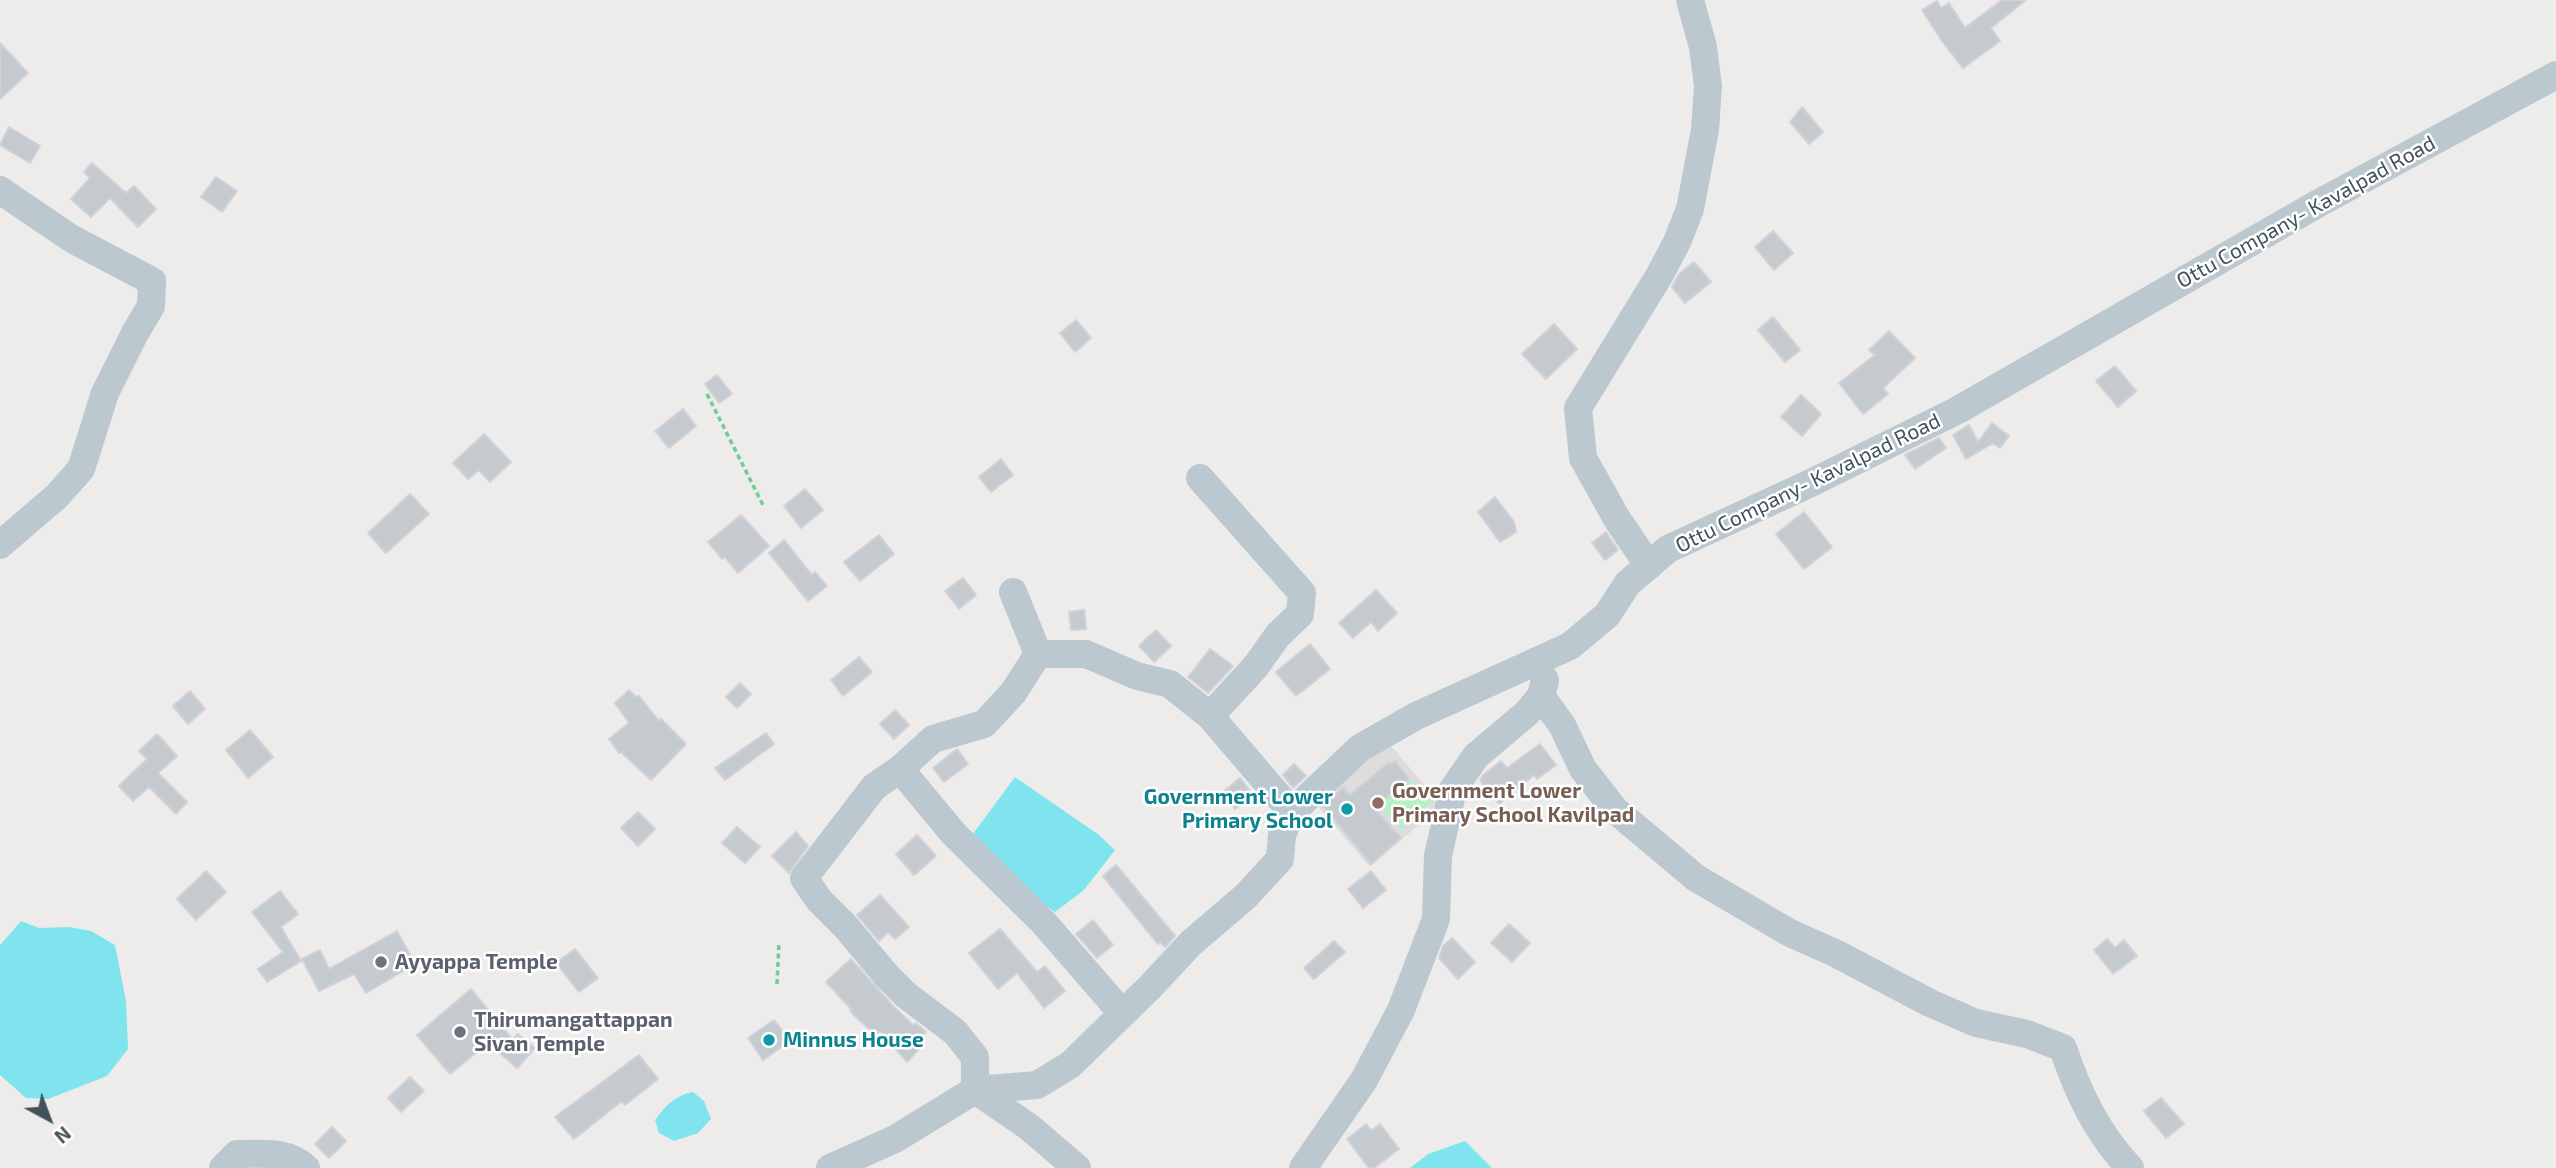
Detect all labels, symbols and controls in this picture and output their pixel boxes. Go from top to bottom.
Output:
street label: Ottu Company- Kavalpad Road [2172,130,2440,294]
street label: Ottu Company- Kavalpad Road [1671,408,1945,558]
place label: Government Lower Primary School Kavilpad [1392,778,1634,828]
place label: Government Lower Primary School [1144,784,1333,834]
marker: Government Lower Primary School Kavilpad [1370,795,1386,811]
marker: Government Lower Primary School [1339,801,1355,817]
place label: Ayyappa Temple [395,949,558,975]
marker: Ayyappa Temple [373,954,389,970]
place label: Thirumangattappan Sivan Temple [474,1007,673,1057]
marker: Thirumangattappan Sivan Temple [452,1024,468,1040]
place label: Minnus House [783,1027,924,1053]
marker: Minnus House [761,1032,777,1048]
north arrow [14,1084,84,1154]
text: N [50,1122,76,1148]

